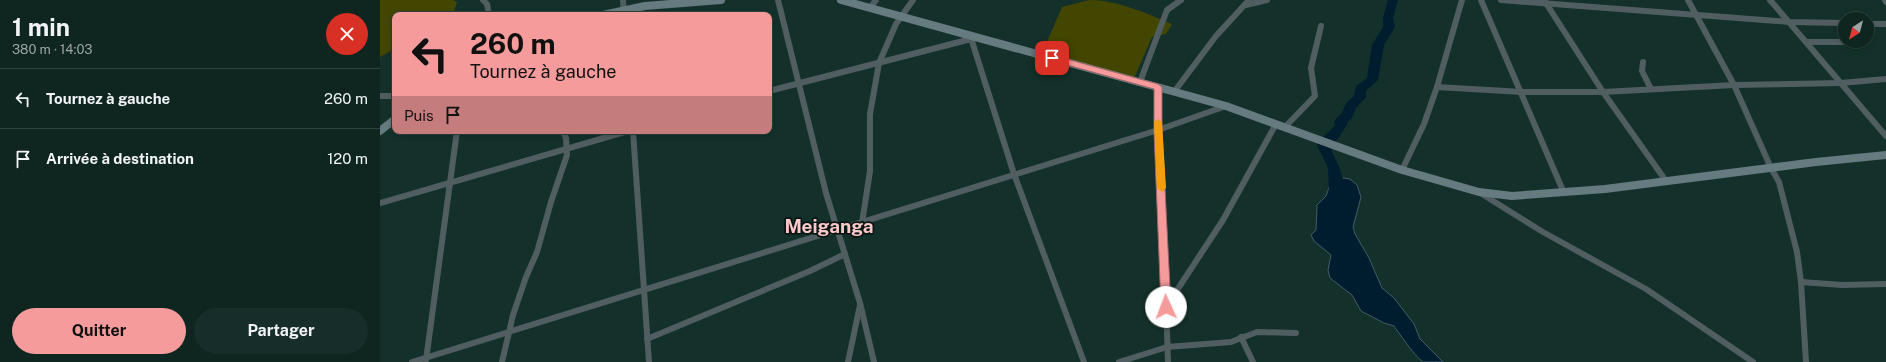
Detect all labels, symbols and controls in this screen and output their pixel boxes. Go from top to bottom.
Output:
north arrow [1838,12,1874,48]
map controls [1838,12,1874,48]
text: 1 min [12,13,70,41]
button: close [326,13,368,55]
text: 260 m [470,27,556,60]
icon: left [404,28,456,80]
pin [1035,41,1069,75]
text: 380 m · 14:03 [12,42,92,57]
icon: arrive [1041,47,1063,69]
text: Tournez à gauche [470,61,617,82]
icon: left [12,88,34,110]
text: Tournez à gauche [46,90,170,107]
text: 260 m [324,90,368,107]
icon: arrive [442,104,464,126]
text: Puis [404,107,434,124]
icon: arrive [12,148,34,170]
text: Arrivée à destination [46,150,194,167]
text: 120 m [327,150,368,167]
district label: Meiganga [784,215,874,237]
position arrow [1145,286,1187,328]
button: Quitter [12,308,186,354]
button: Partager [194,308,368,354]

